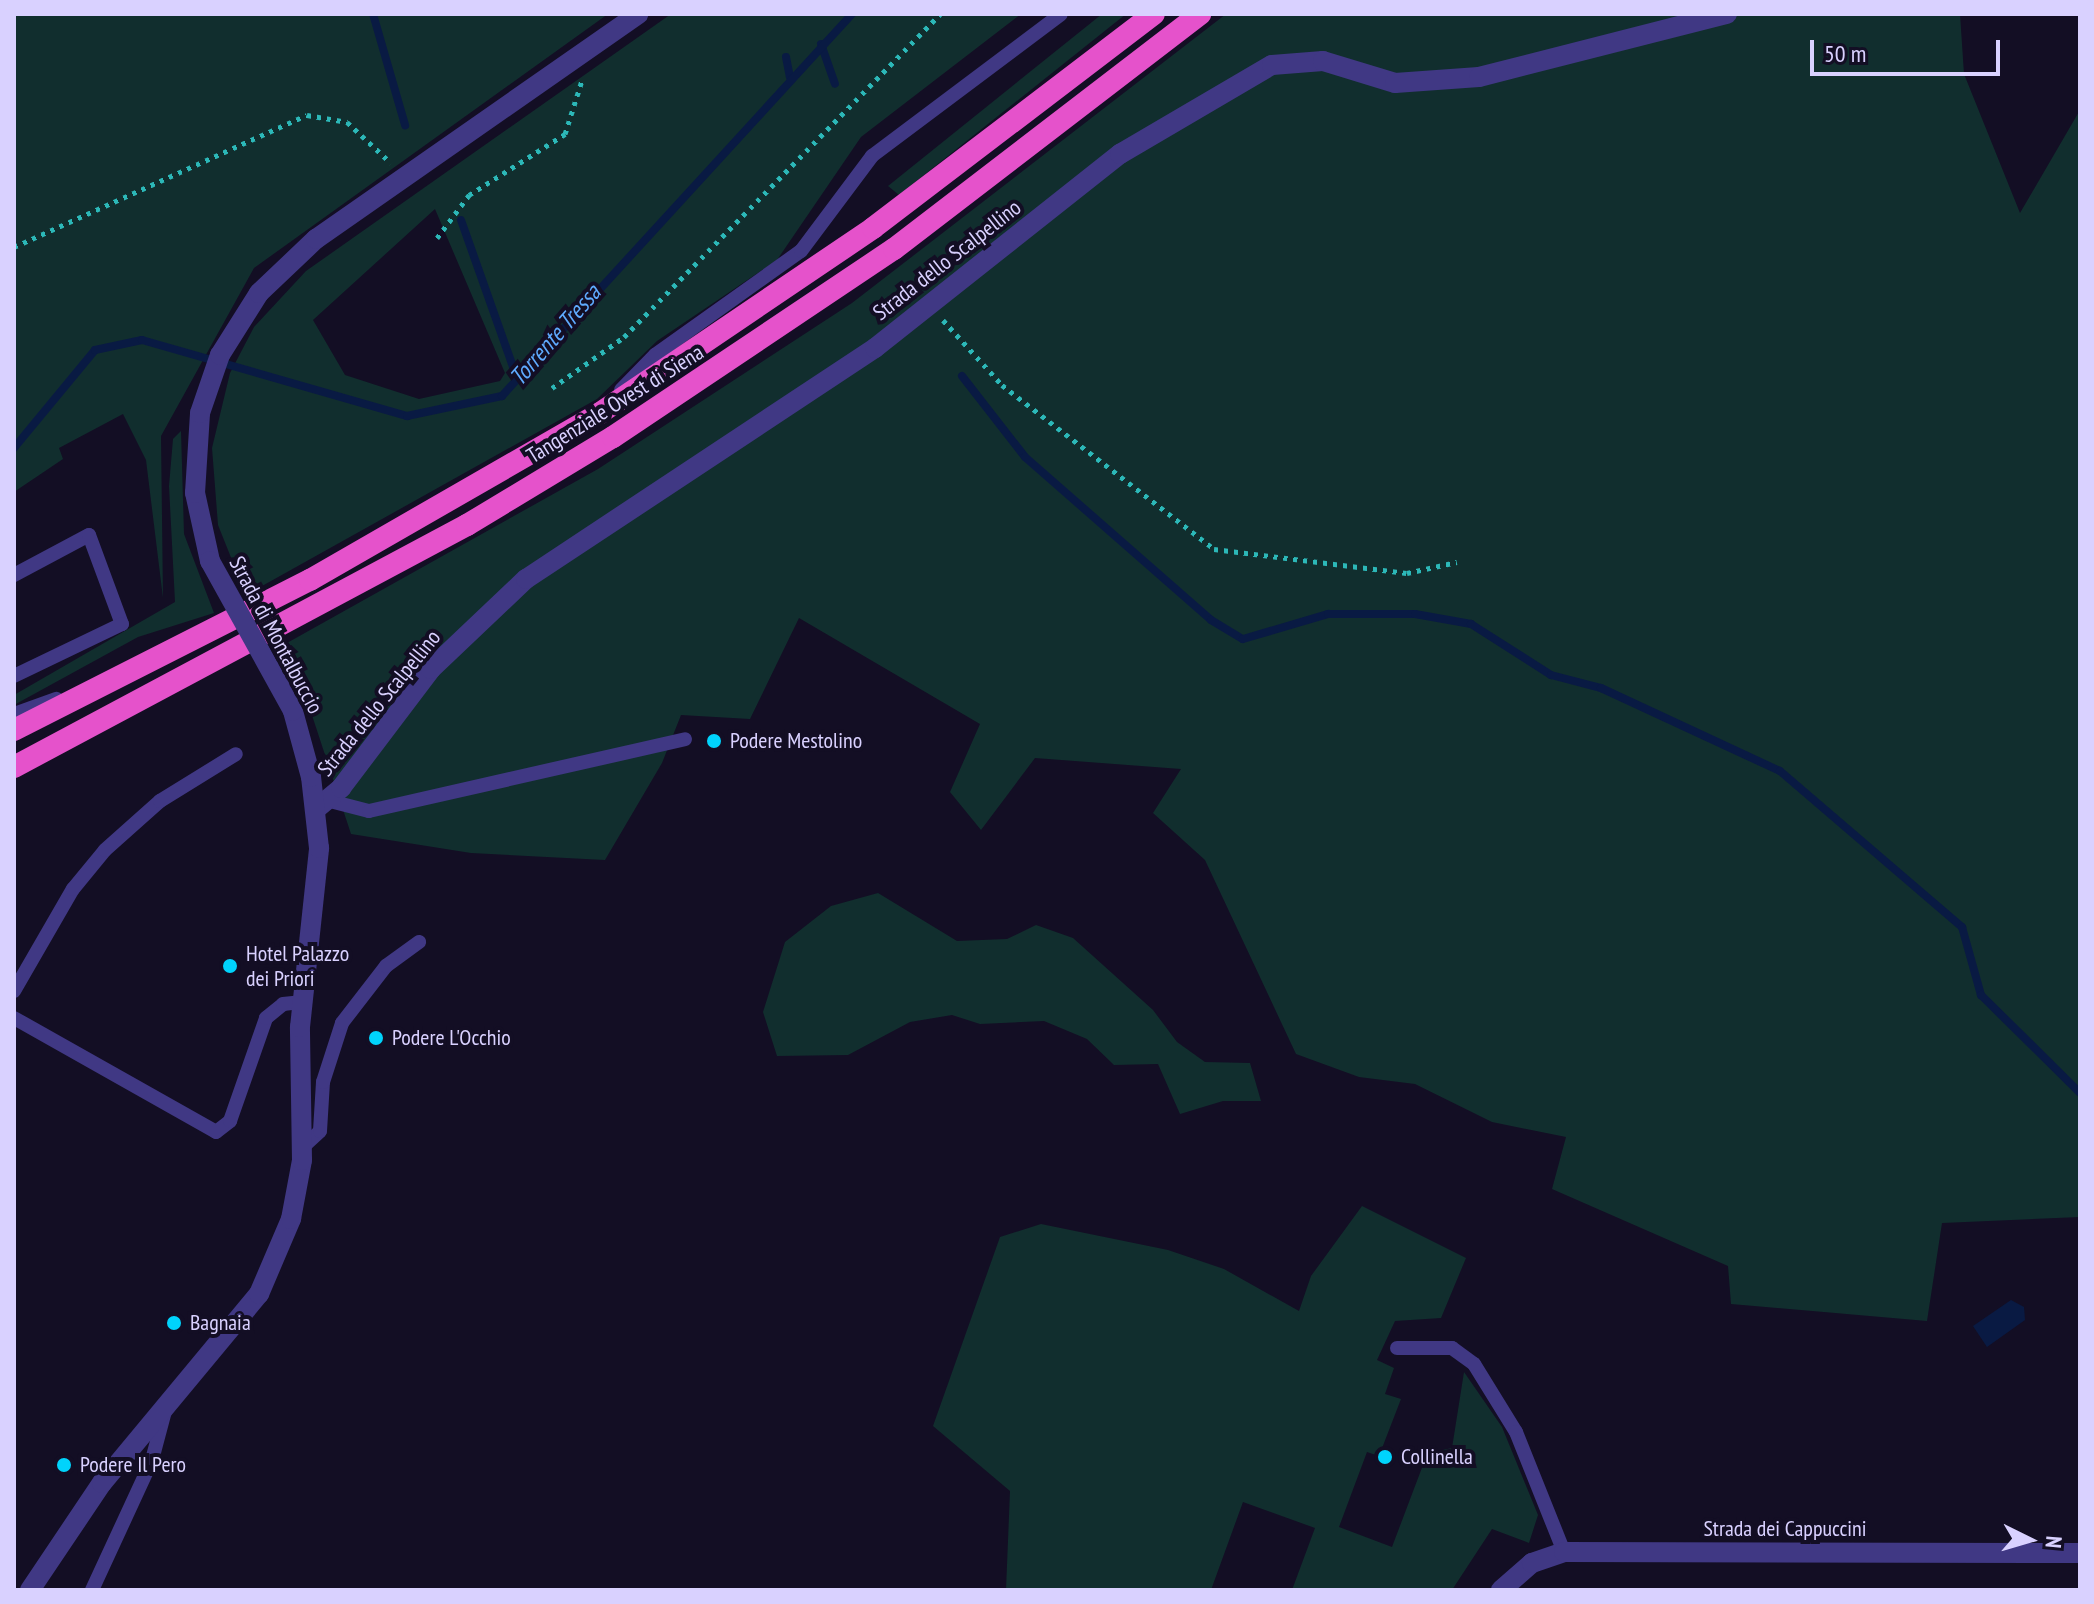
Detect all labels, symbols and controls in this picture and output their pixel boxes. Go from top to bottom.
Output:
scale bar [1814,24,2004,74]
text: 50 m [1824,38,1866,69]
street label: Strada dello Scalpellino [868,194,1026,326]
water label: Torrente Tressa [503,279,607,391]
street label: Tangenziale Ovest di Siena [522,339,708,469]
street label: Strada di Montalbuccio [223,552,329,718]
street label: Strada dello Scalpellino [312,625,446,781]
place label: Podere Mestolino [730,728,862,754]
marker: Podere Mestolino [705,732,723,750]
place label: Hotel Palazzo dei Priori [246,940,349,992]
marker: Hotel Palazzo dei Priori [221,957,239,975]
place label: Podere L'Occhio [392,1025,511,1051]
marker: Podere L'Occhio [367,1029,385,1047]
place label: Bagnaia [190,1310,251,1336]
marker: Bagnaia [165,1314,183,1332]
place label: Collinella [1401,1444,1473,1470]
marker: Collinella [1376,1448,1394,1466]
place label: Podere Il Pero [80,1452,186,1478]
marker: Podere Il Pero [55,1456,73,1474]
north arrow [1990,1500,2070,1580]
street label: Strada dei Cappuccini [1703,1516,1867,1542]
text: N [2039,1535,2068,1549]

